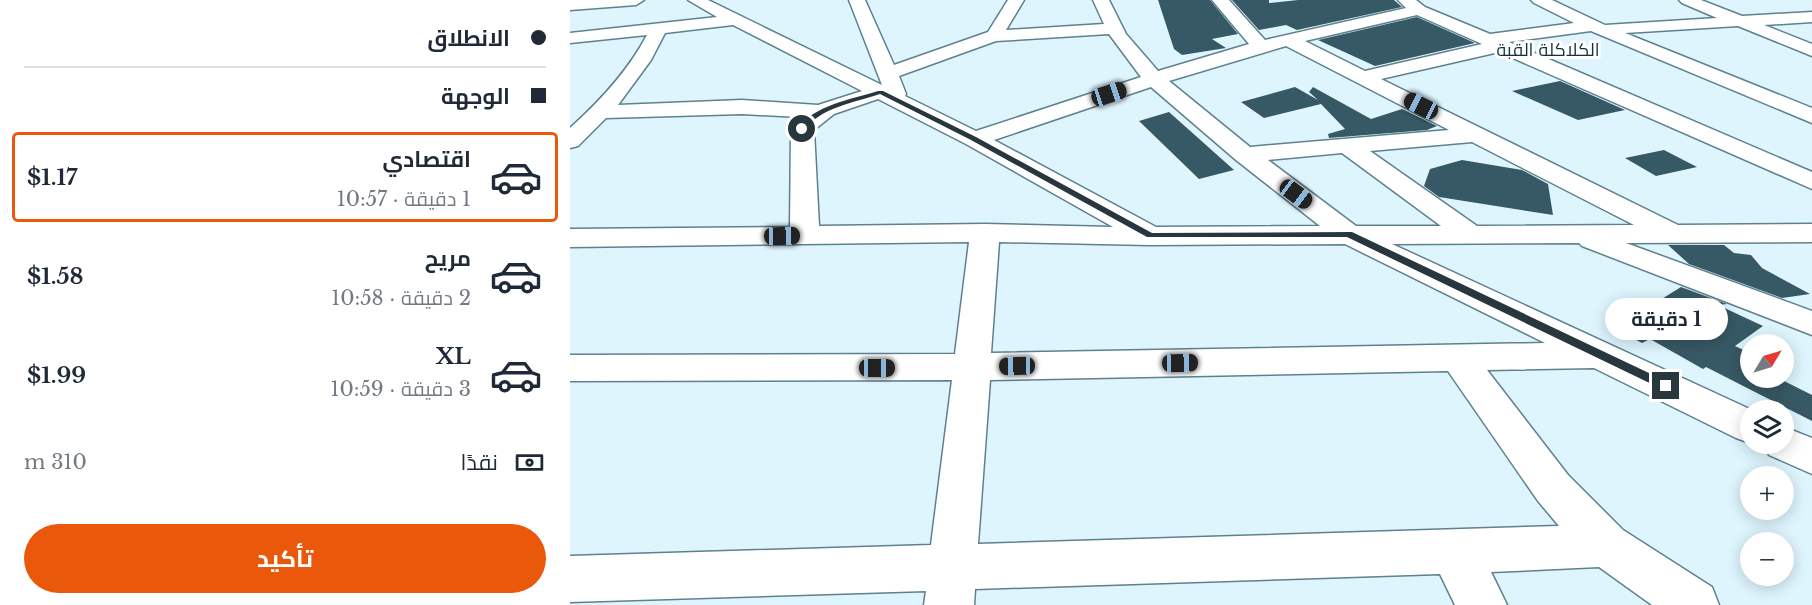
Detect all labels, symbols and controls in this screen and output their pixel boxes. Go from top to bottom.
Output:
text: الانطلاق [427,25,510,52]
district label: الكلاكلة القبة [1496,39,1600,61]
car [1089,80,1129,108]
text: الوجهة [441,83,510,110]
car [1401,90,1441,122]
route start [788,115,815,142]
text: اقتصادي [382,146,471,173]
icon: car [489,150,543,204]
text: $1.17 [27,164,77,191]
car [1276,176,1316,212]
text: 1 دقيقة · 10:57 [337,187,471,211]
car [764,227,800,245]
text: مريح [425,245,471,272]
icon: car [489,249,543,303]
text: $1.58 [27,263,84,290]
text: 2 دقيقة · 10:58 [331,286,471,310]
callout: 1 دقيقة [1604,299,1728,341]
text: 1 دقيقة [1631,307,1702,331]
north arrow [1740,334,1794,388]
map controls [1740,334,1794,586]
text: XL [436,343,471,370]
icon: car [489,348,543,402]
car [1162,354,1198,372]
car [999,357,1035,375]
car [859,359,895,377]
text: $1.99 [27,362,86,389]
route end [1652,372,1679,399]
text: 3 دقيقة · 10:59 [331,377,471,401]
button: layers [1740,400,1794,454]
icon: cash [513,446,546,479]
text: نقدًا [460,449,498,476]
text: 310 m [24,450,87,474]
button: + [1740,466,1794,520]
button: تأكيد [24,524,546,593]
button: − [1740,532,1794,586]

